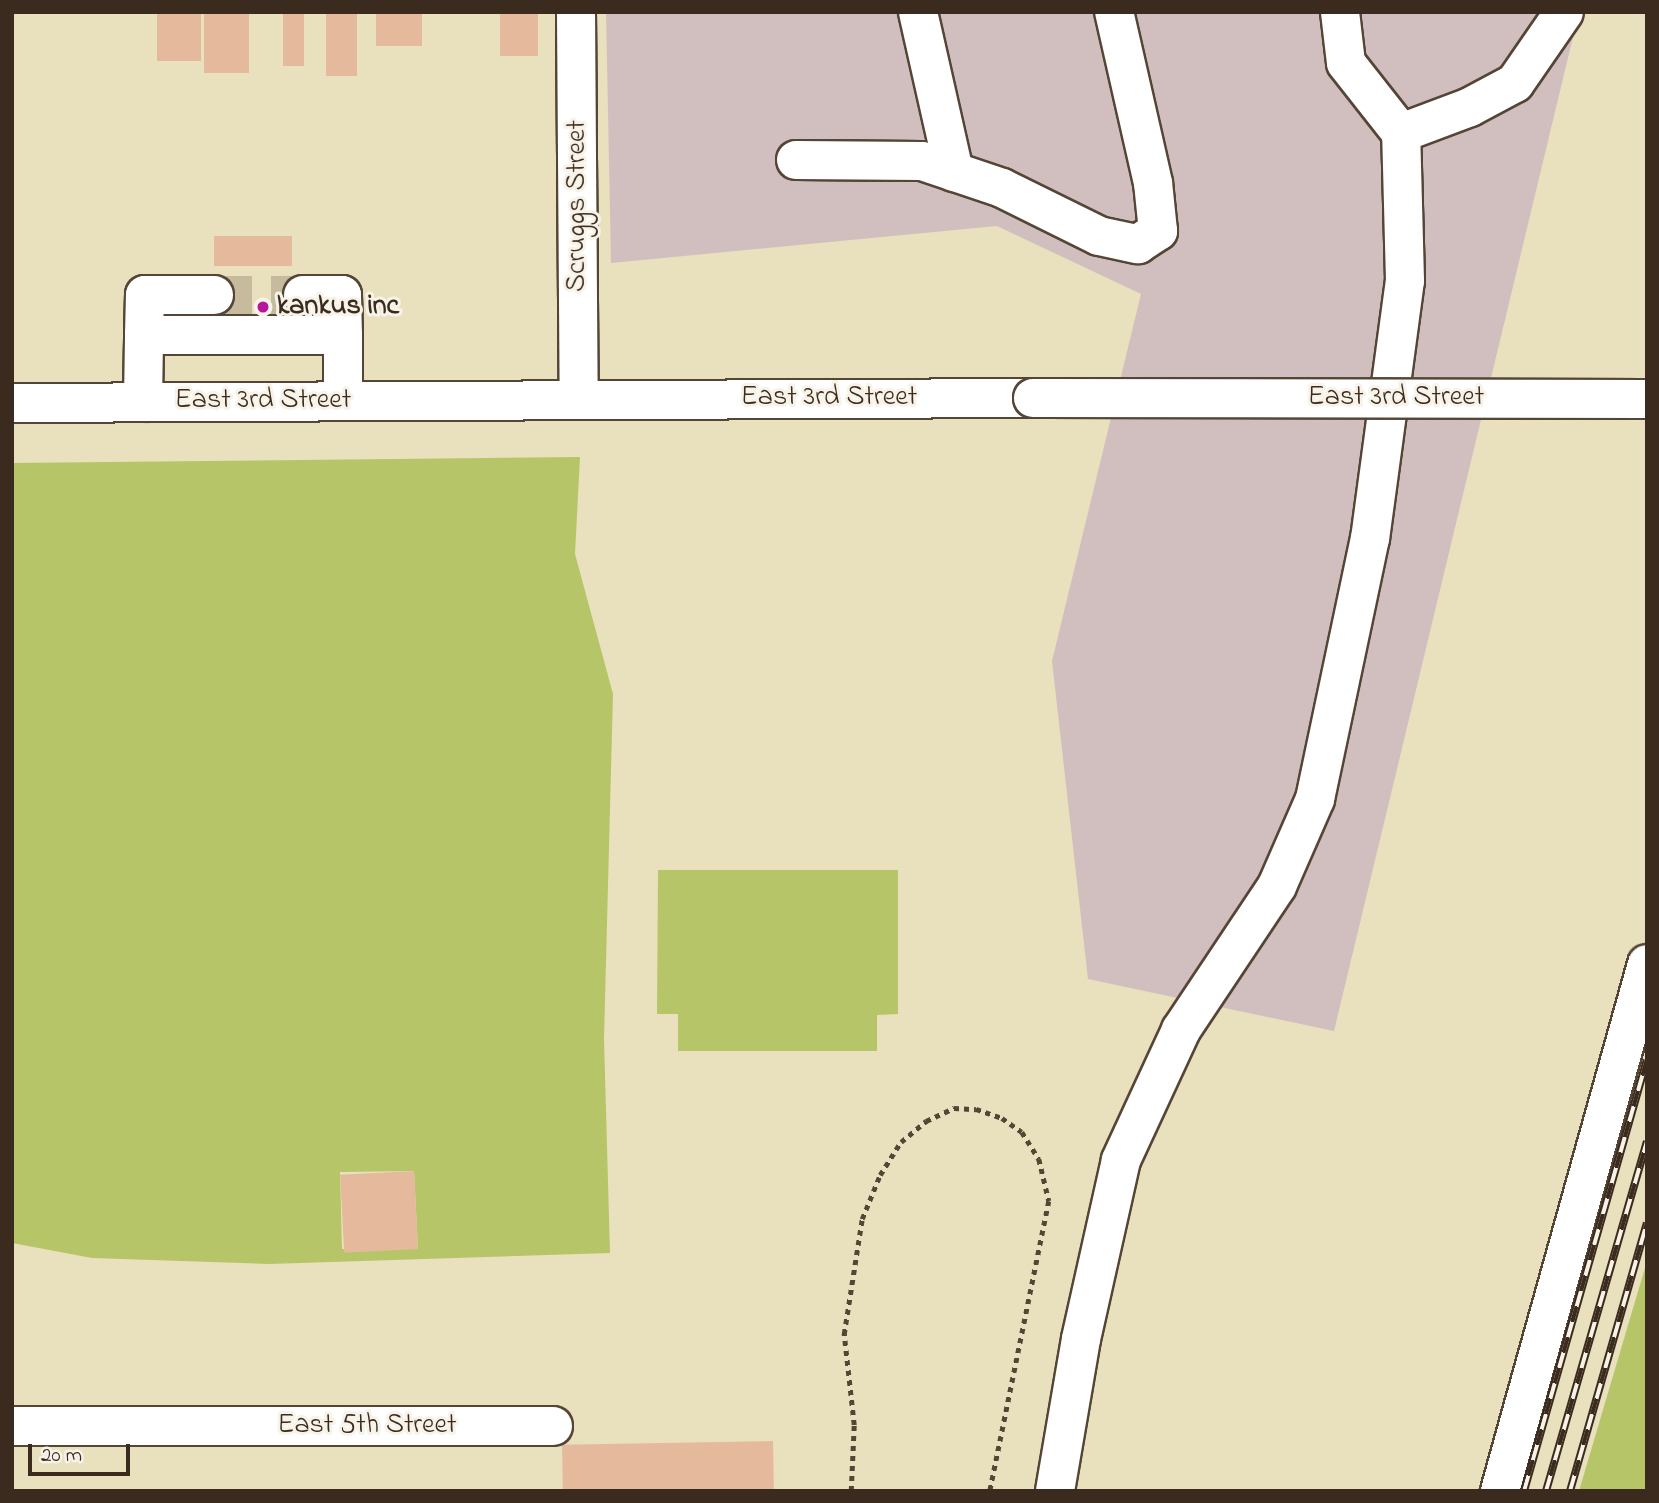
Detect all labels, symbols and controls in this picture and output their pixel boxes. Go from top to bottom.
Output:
street label: Scruggs Street [561,120,595,292]
place label: kankus inc [277,290,399,324]
marker: kankus inc [255,299,271,315]
street label: East 3rd Street [741,381,917,415]
street label: East 3rd Street [1308,381,1484,415]
street label: East 3rd Street [175,384,351,418]
street label: East 5th Street [277,1409,457,1443]
scale bar [32,1430,133,1474]
text: 20 m [41,1441,82,1471]

